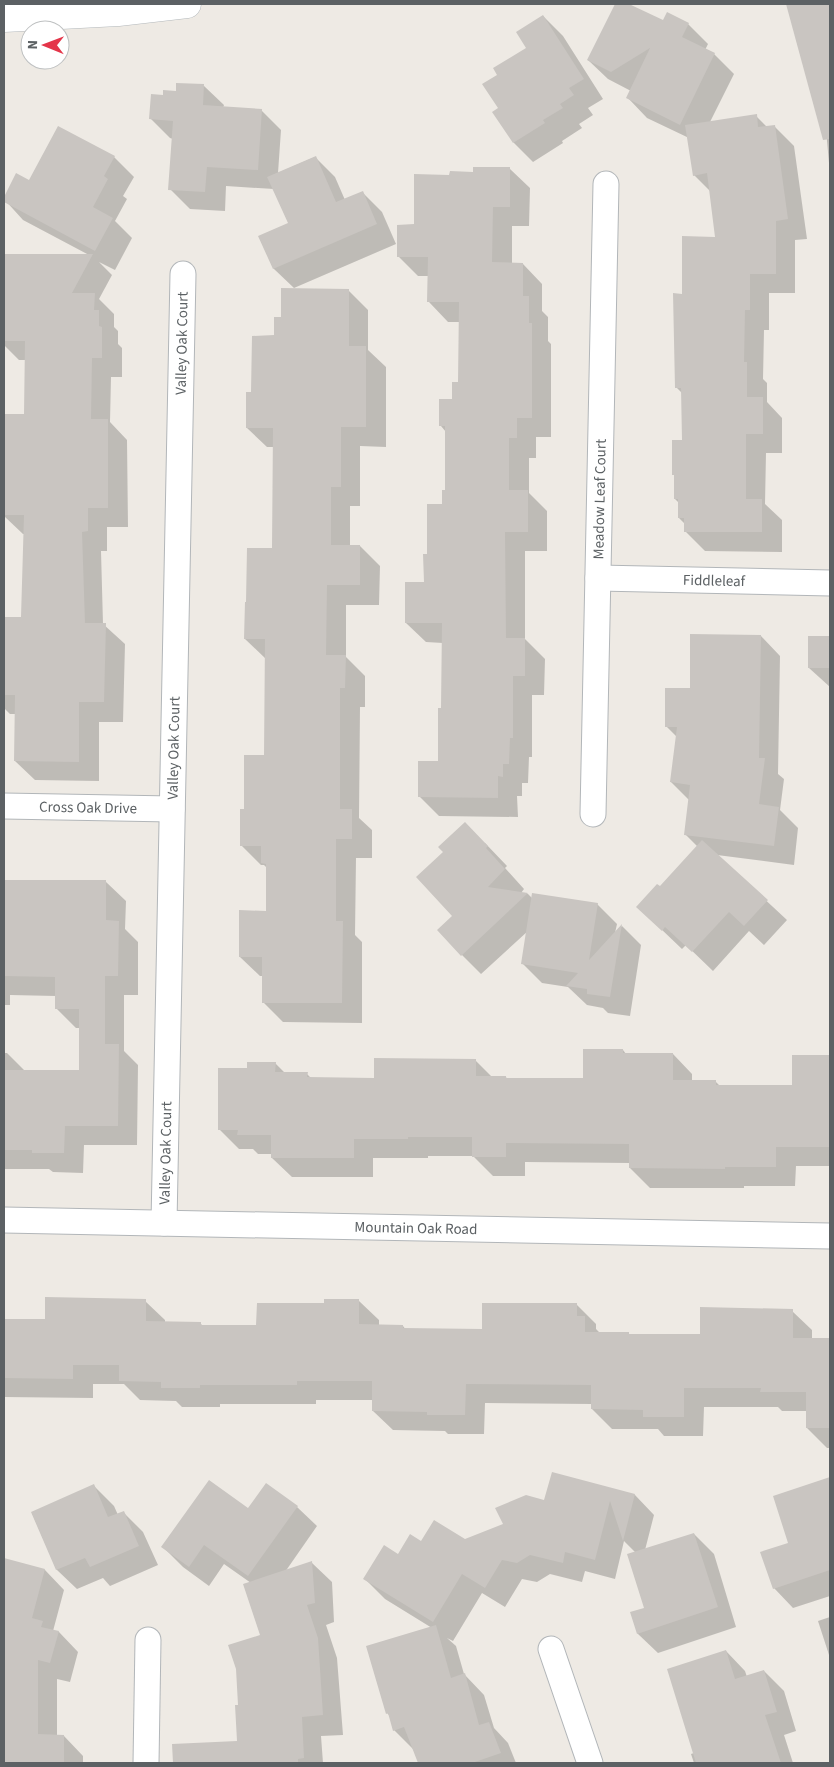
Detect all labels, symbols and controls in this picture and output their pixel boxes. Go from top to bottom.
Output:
north arrow [20,20,70,70]
text: N [23,40,43,50]
street label: Valley Oak Court [170,291,193,395]
street label: Meadow Leaf Court [588,439,611,559]
street label: Fiddleleaf [683,569,746,592]
street label: Valley Oak Court [162,696,185,800]
street label: Cross Oak Drive [39,796,137,819]
street label: Valley Oak Court [154,1101,177,1205]
street label: Mountain Oak Road [354,1216,478,1240]

